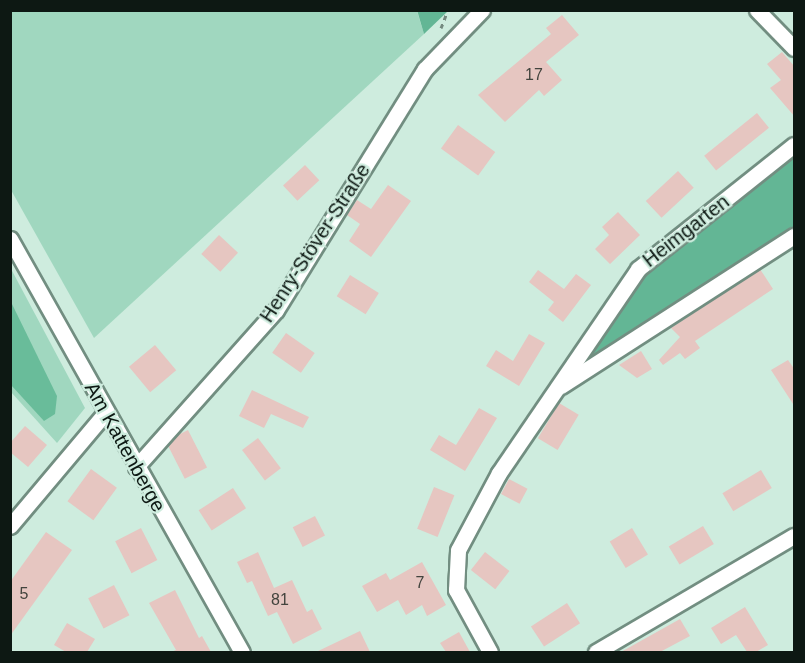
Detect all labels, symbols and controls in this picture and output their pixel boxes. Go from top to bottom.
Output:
house number: 17 [525,65,543,85]
street label: Henry-Stöver-Straße [255,159,375,327]
street label: Heimgarten [638,190,734,272]
street label: Am Kattenberge [79,378,171,516]
house number: 7 [416,573,424,593]
house number: 5 [20,584,28,604]
house number: 81 [271,590,289,610]

